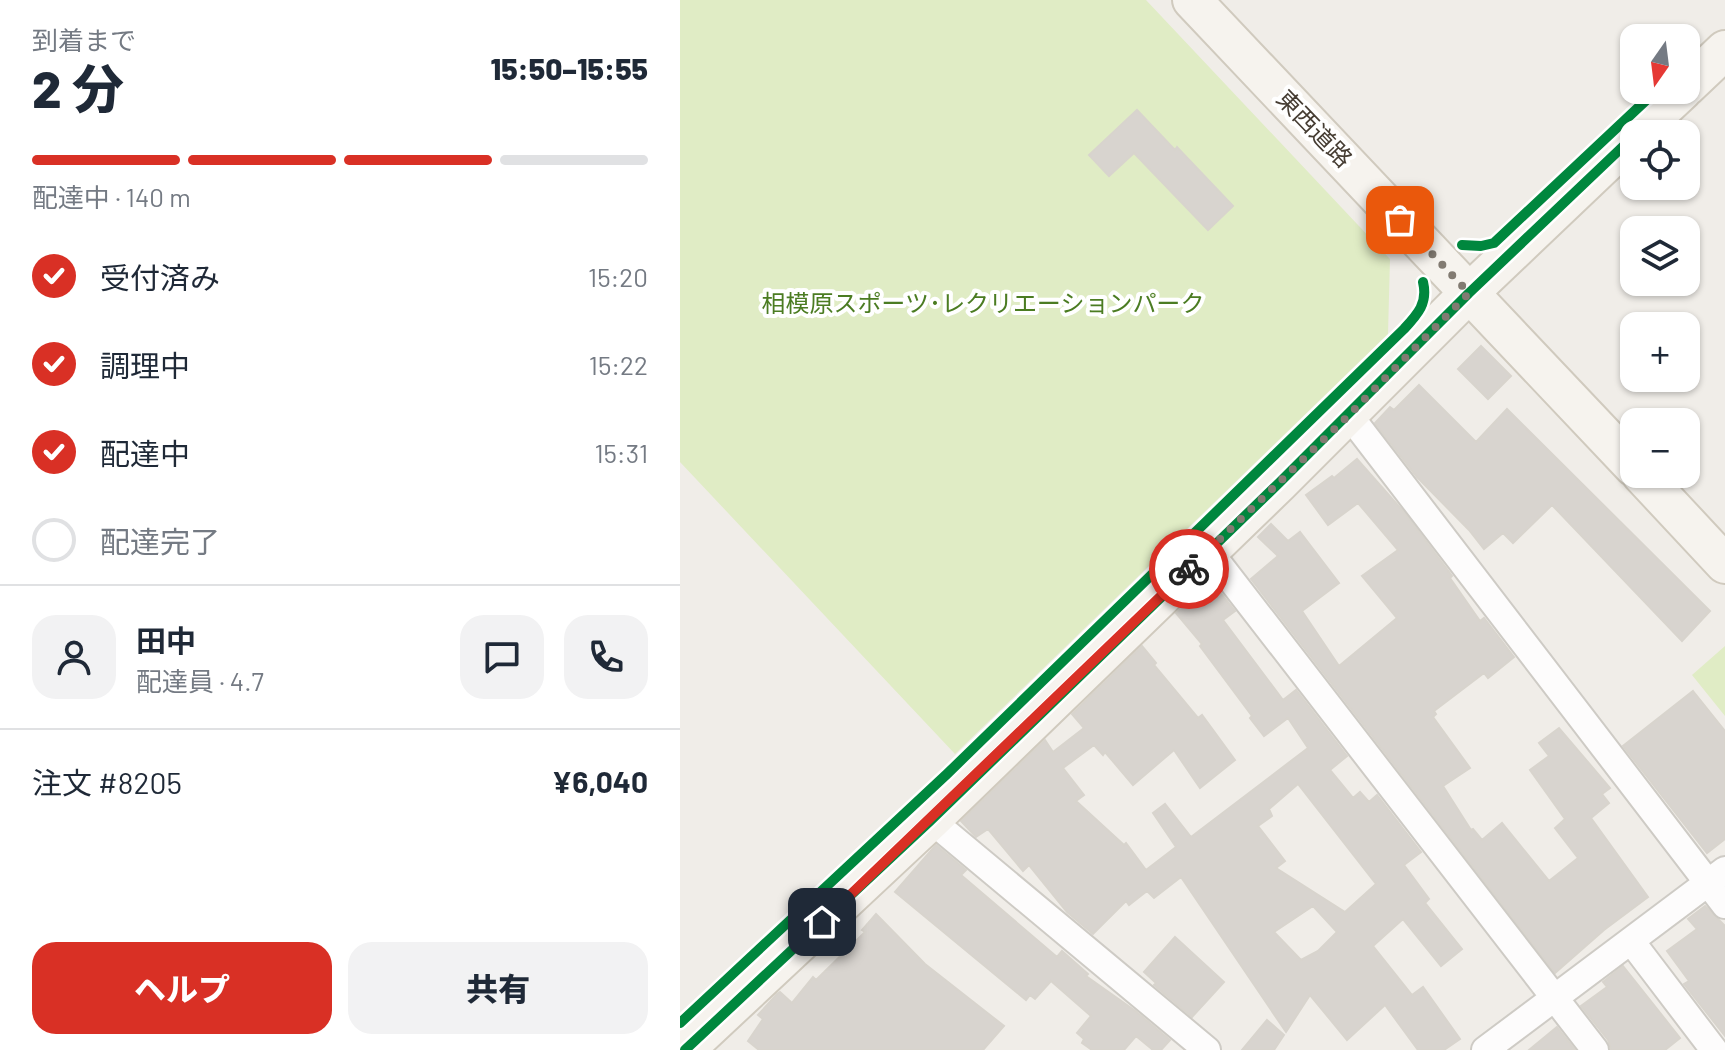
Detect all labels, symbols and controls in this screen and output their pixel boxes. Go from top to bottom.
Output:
text: 到着まで [32,24,136,55]
north arrow [1620,24,1700,104]
map controls [1620,24,1700,488]
text: 15:50–15:55 [491,50,648,86]
text: 2 分 [32,56,124,118]
street label: 東西道路 [1271,83,1359,173]
button: locate [1620,120,1700,200]
text: 配達中 · 140 m [32,181,191,212]
pin [1366,186,1434,254]
icon: bag [1378,198,1422,242]
button: layers [1620,216,1700,296]
icon: check [32,254,76,298]
text: 受付済み [100,259,220,295]
text: 15:20 [588,261,648,292]
park label: 相模原スポーツ･レクリエーションパーク [761,288,1205,317]
button: + [1620,312,1700,392]
icon: check [32,342,76,386]
text: 調理中 [100,347,190,383]
text: 15:22 [589,349,648,380]
button: − [1620,408,1700,488]
icon: check [32,430,76,474]
text: 配達中 [100,435,190,471]
text: 15:31 [594,437,648,468]
text: 配達完了 [100,523,220,559]
courier [1149,529,1229,609]
icon: bike [1167,547,1211,591]
button: person [32,615,116,699]
button: chat [460,615,544,699]
button: phone [564,615,648,699]
text: 田中 [136,622,196,658]
text: 配達員 · 4.7 [136,665,264,696]
text: ¥6,040 [552,763,648,799]
text: 注文 #8205 [32,764,182,800]
pin [788,888,856,956]
icon: home [800,900,844,944]
button: ヘルプ [32,942,332,1034]
button: 共有 [348,942,648,1034]

